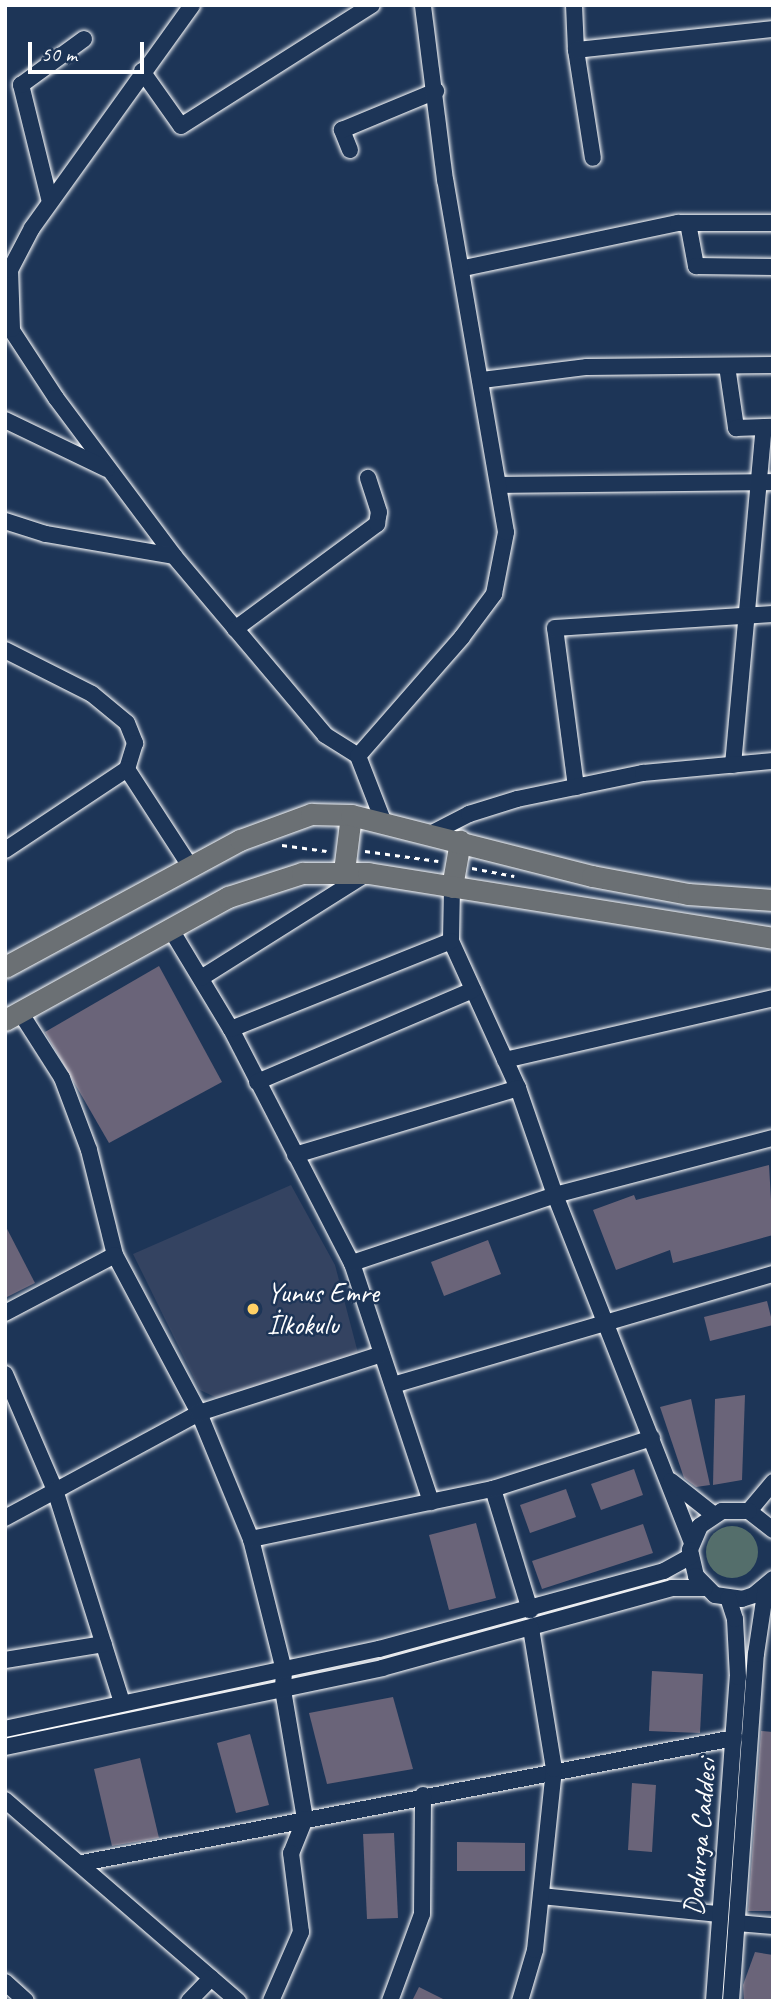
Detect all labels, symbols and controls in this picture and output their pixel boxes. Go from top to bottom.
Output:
scale bar [32,28,147,72]
text: 50 m [41,41,77,67]
place label: Yunus Emre İlkokulu [267,1276,379,1342]
marker: Yunus Emre İlkokulu [245,1301,261,1317]
street label: Dodurga Caddesi [676,1757,724,1917]

